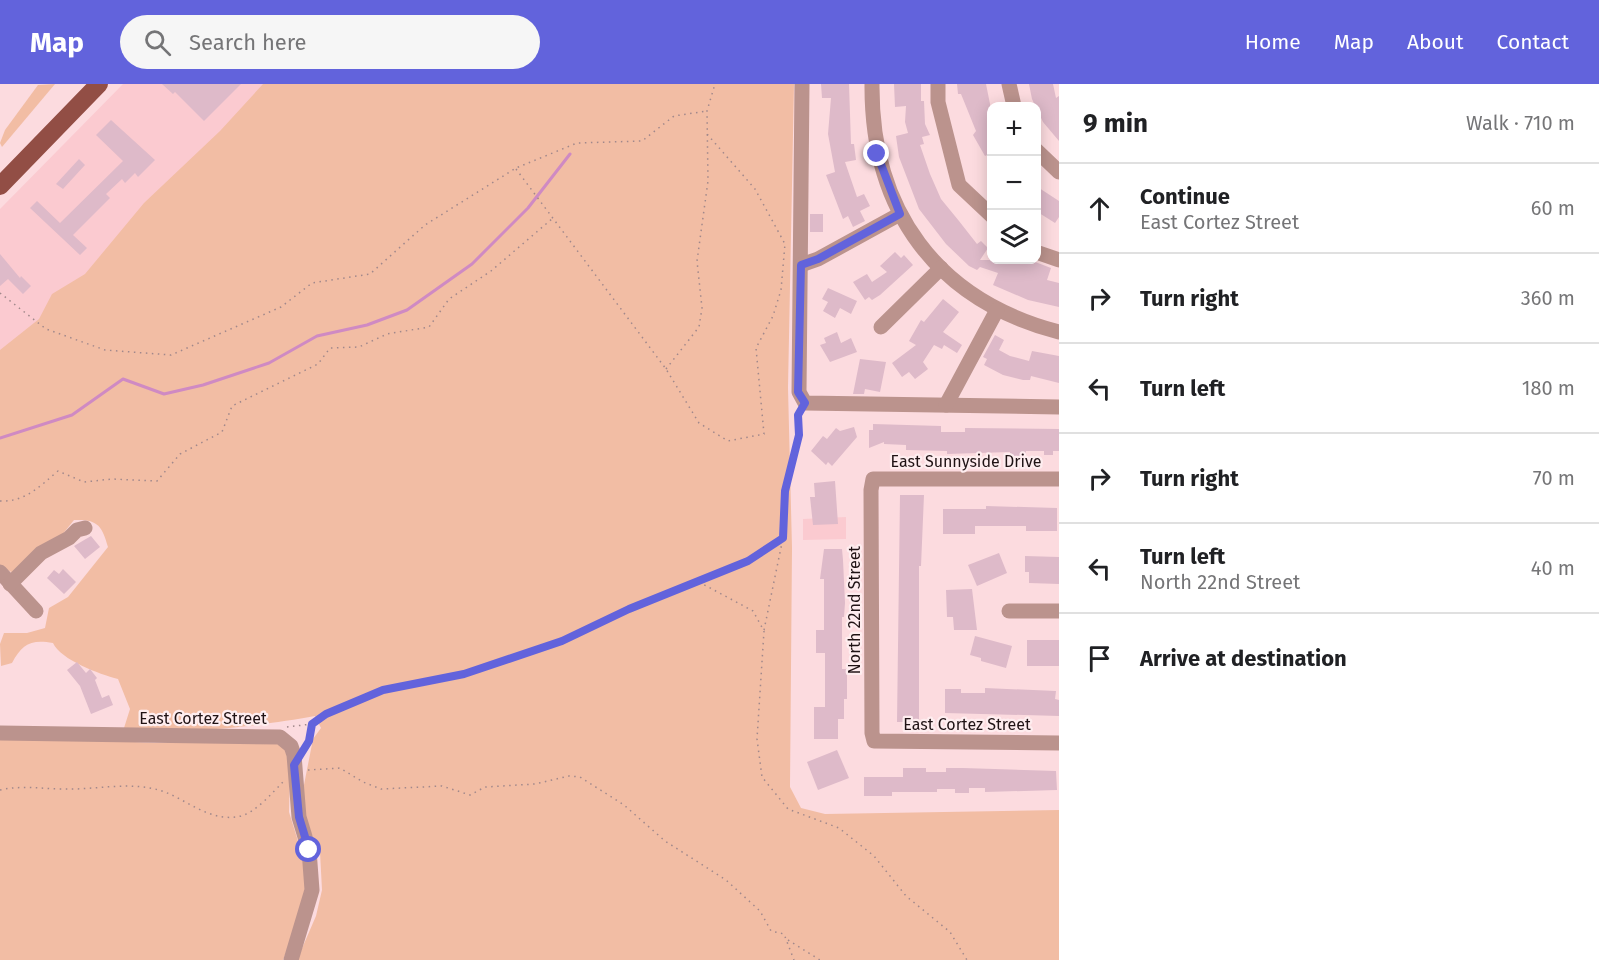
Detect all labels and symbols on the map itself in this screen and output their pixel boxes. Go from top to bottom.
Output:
route end [863,140,889,166]
street label: East Sunnyside Drive [891,452,1041,471]
street label: North 22nd Street [845,546,864,674]
street label: East Cortez Street [139,709,267,728]
street label: East Cortez Street [903,715,1031,734]
route start [295,836,321,862]

